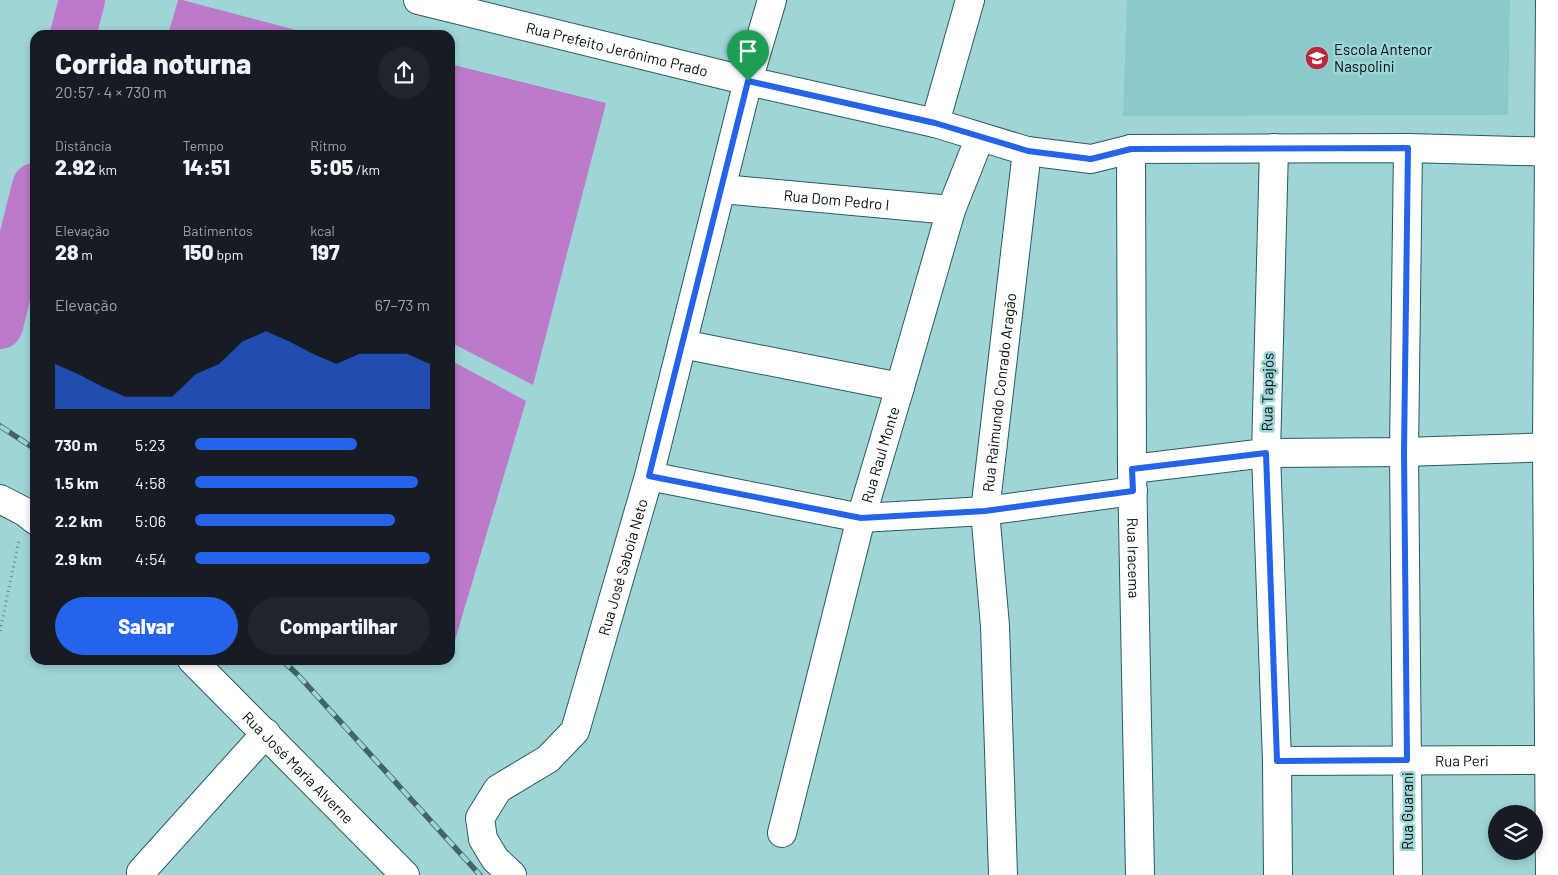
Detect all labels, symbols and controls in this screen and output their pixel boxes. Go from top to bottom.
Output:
street label: Rua Prefeito Jerônimo Prado [524,18,710,80]
pin [727,30,769,81]
icon: arrive [734,37,762,65]
place label: Escola Antenor Naspolini [1334,40,1433,75]
school or university icon: Escola Antenor Naspolini [1304,45,1330,71]
text: Corrida noturna [55,46,251,80]
button: share [378,47,430,99]
text: 20:57 · 4 × 730 m [55,82,167,101]
text: Distância [55,137,112,154]
text: Tempo [183,137,224,154]
text: Ritmo [310,137,347,154]
text: 2.92 [55,154,96,179]
text: 14:51 [183,154,230,179]
text: 5:05 [310,154,353,179]
text: km [96,161,117,178]
text: /km [353,161,380,178]
street label: Rua Dom Pedro I [783,186,890,213]
text: Elevação [55,222,110,239]
text: Batimentos [183,222,253,239]
text: kcal [310,222,335,239]
text: 28 [55,239,78,264]
text: 150 [183,239,214,264]
text: 197 [310,239,340,264]
text: m [78,246,93,263]
text: bpm [214,246,243,263]
street label: Rua Raimundo Conrado Aragão [978,292,1019,493]
text: Elevação [55,295,117,314]
text: 67–73 m [375,295,430,314]
street label: Rua Tapajós [1257,352,1277,432]
street label: Rua Raul Monte [857,404,903,505]
text: 730 m [55,435,97,454]
text: 5:23 [135,435,165,454]
text: 1.5 km [55,473,99,492]
text: 4:58 [135,473,166,492]
street label: Rua José Saboia Neto [594,496,651,638]
text: 2.2 km [55,511,102,530]
text: 5:06 [135,511,166,530]
street label: Rua Iracema [1124,517,1144,599]
text: 2.9 km [55,549,102,568]
text: 4:54 [135,549,166,568]
button: Salvar [55,597,238,655]
button: Compartilhar [248,597,430,655]
street label: Rua José Maria Alverne [239,708,358,827]
street label: Rua Peri [1435,751,1489,769]
street label: Rua Guarani [1398,772,1416,850]
map controls [1488,805,1543,860]
button: layers [1488,805,1543,860]

